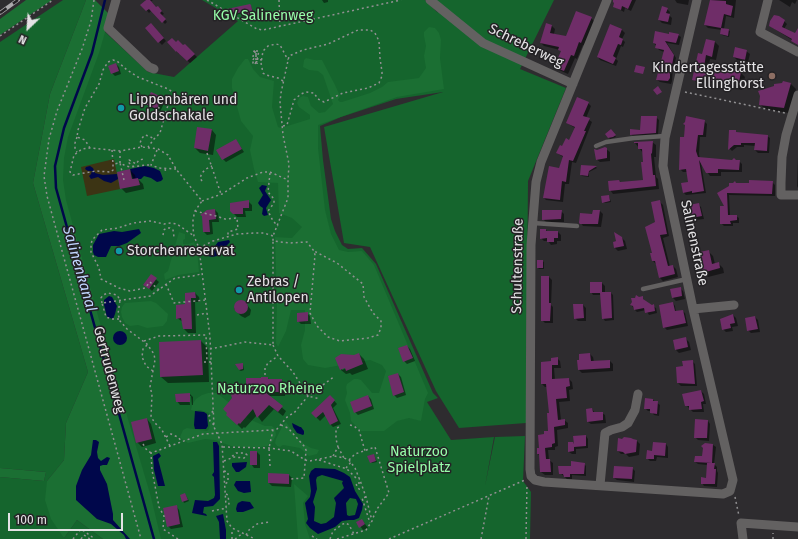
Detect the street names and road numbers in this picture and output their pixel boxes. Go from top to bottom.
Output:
street label: Schreberweg [486,21,566,71]
street label: Salinenstraße [677,199,711,287]
street label: Schultenstraße [509,218,527,314]
street label: Gertrudenweg [89,325,129,415]

